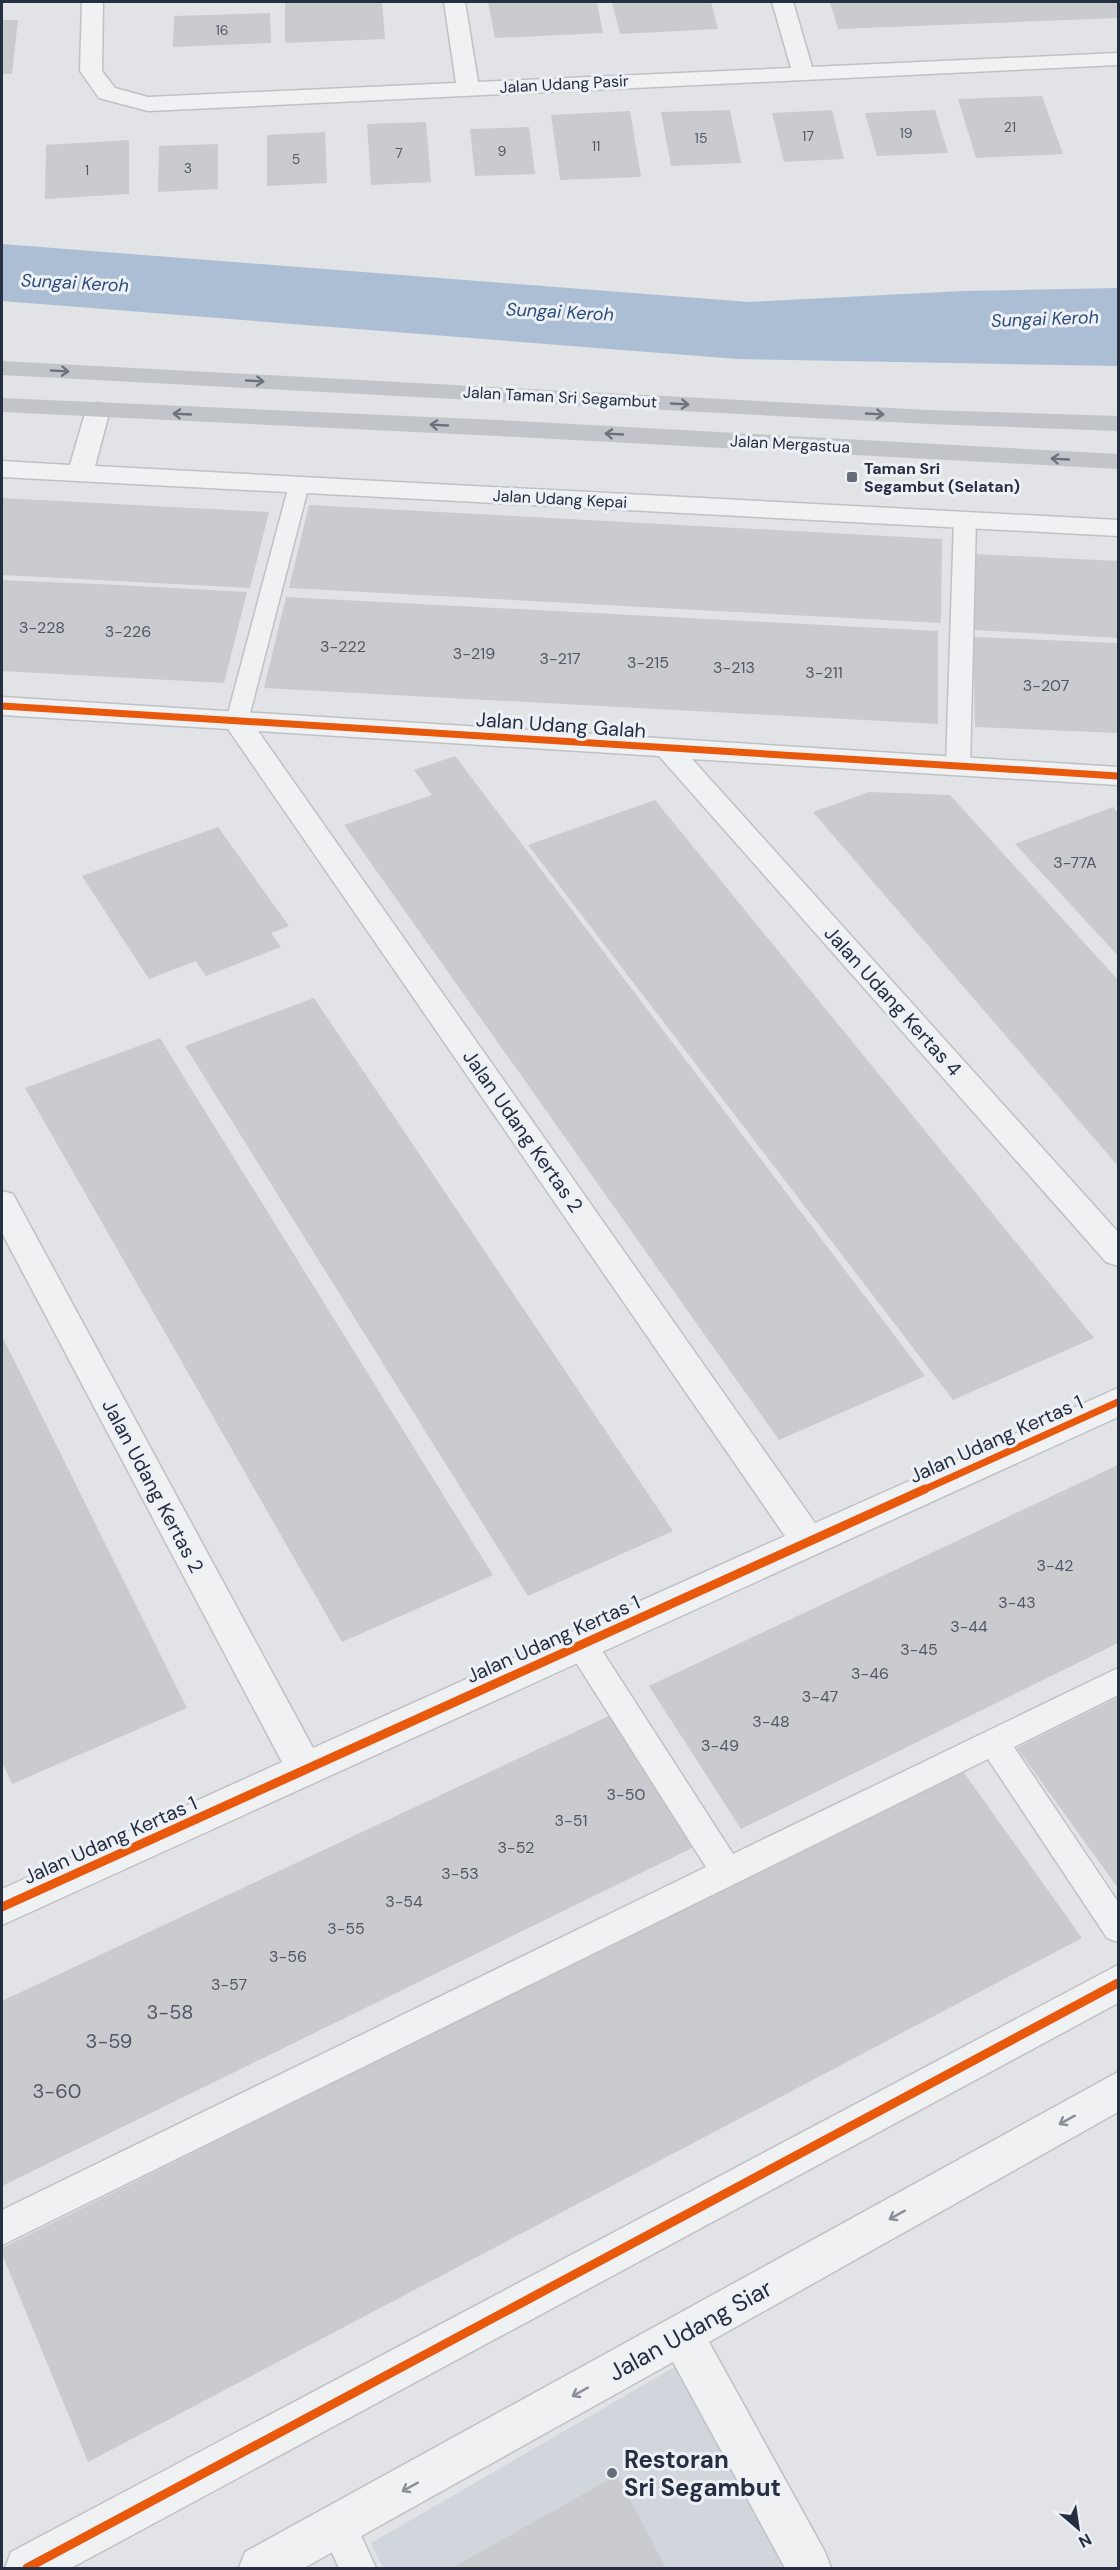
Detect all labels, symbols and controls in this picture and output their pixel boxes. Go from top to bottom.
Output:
house number: 16 [215,21,229,39]
street label: Jalan Udang Pasir [499,70,629,98]
house number: 21 [1004,118,1016,136]
house number: 19 [899,124,913,142]
house number: 17 [802,127,814,145]
house number: 15 [695,129,707,147]
house number: 11 [592,137,600,155]
house number: 9 [498,142,507,160]
house number: 7 [395,144,403,162]
house number: 5 [292,150,300,168]
house number: 3 [184,159,192,177]
house number: 1 [85,161,89,179]
water label: Sungai Keroh [20,268,130,298]
water label: Sungai Keroh [505,297,615,327]
water label: Sungai Keroh [991,305,1099,333]
one-way arrow [49,366,69,377]
one-way arrow [244,376,264,387]
street label: Jalan Taman Sri Segambut [462,381,658,413]
one-way arrow [670,398,690,409]
one-way arrow [172,408,192,419]
one-way arrow [864,409,884,420]
one-way arrow [430,420,450,431]
one-way arrow [604,429,624,440]
street label: Jalan Mergastua [729,430,851,458]
one-way arrow [1051,453,1071,464]
place label: Taman Sri Segambut (Selatan) [864,458,1020,497]
marker: Taman Sri Segambut (Selatan) [845,470,859,484]
street label: Jalan Udang Kepai [492,485,628,513]
house number: 3-228 [19,617,65,638]
house number: 3-226 [105,621,151,642]
house number: 3-222 [320,636,366,657]
house number: 3-219 [453,643,495,664]
house number: 3-217 [540,648,580,669]
house number: 3-215 [627,652,669,673]
house number: 3-213 [713,657,755,678]
house number: 3-211 [805,662,843,683]
house number: 3-207 [1023,675,1069,696]
street label: Jalan Udang Galah [475,706,647,744]
house number: 3-77A [1053,852,1097,873]
street label: Jalan Udang Kertas 4 [819,920,967,1082]
street label: Jalan Udang Kertas 2 [457,1045,589,1217]
street label: Jalan Udang Kertas 1 [905,1389,1087,1489]
street label: Jalan Udang Kertas 2 [96,1395,210,1577]
house number: 3-42 [1036,1555,1074,1576]
street label: Jalan Udang Kertas 1 [462,1589,644,1689]
house number: 3-43 [998,1592,1036,1613]
house number: 3-44 [950,1616,988,1637]
house number: 3-45 [900,1639,938,1660]
house number: 3-46 [851,1663,889,1684]
house number: 3-47 [802,1686,838,1707]
house number: 3-48 [752,1711,790,1732]
house number: 3-49 [701,1735,739,1756]
house number: 3-50 [607,1784,645,1805]
street label: Jalan Udang Kertas 1 [19,1790,201,1890]
house number: 3-51 [555,1810,587,1831]
house number: 3-52 [498,1837,534,1858]
house number: 3-53 [441,1863,479,1884]
house number: 3-54 [385,1891,423,1912]
house number: 3-55 [327,1918,365,1939]
house number: 3-56 [269,1946,307,1967]
house number: 3-57 [211,1974,247,1995]
house number: 3-58 [147,1999,194,2025]
house number: 3-59 [86,2028,132,2054]
house number: 3-60 [33,2078,81,2104]
one-way arrow [1059,2114,1076,2126]
one-way arrow [889,2209,906,2221]
street label: Jalan Udang Siar [603,2272,777,2388]
one-way arrow [572,2386,589,2398]
place label: Restoran Sri Segambut [624,2444,781,2503]
marker: Restoran Sri Segambut [605,2466,619,2480]
one-way arrow [402,2481,419,2493]
north arrow [1048,2498,1108,2558]
text: N [1075,2529,1095,2553]

